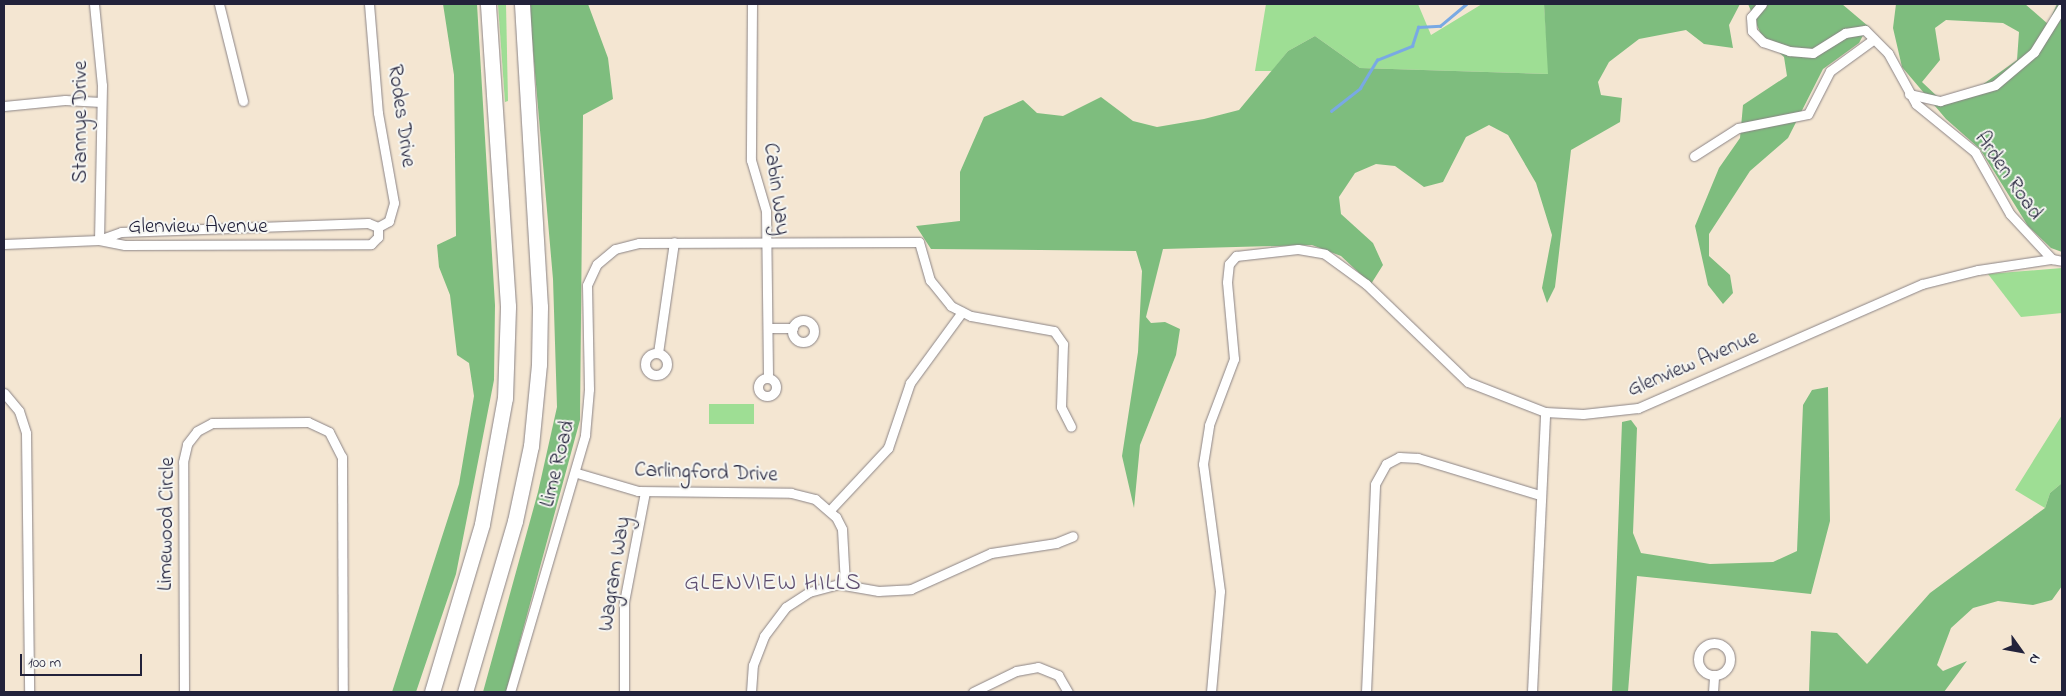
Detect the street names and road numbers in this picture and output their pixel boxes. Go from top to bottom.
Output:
street label: Stannye Drive [68,61,94,183]
street label: Rodes Drive [381,63,421,169]
street label: Arden Road [1968,127,2048,225]
street label: Cabin Way [757,141,795,237]
street label: Glenview Avenue [128,214,268,240]
street label: Glenview Avenue [1624,325,1762,403]
street label: Lime Road [535,418,581,510]
street label: Limewood Circle [153,457,181,591]
street label: Carlingford Drive [634,458,778,488]
street label: Wagram Way [594,515,636,633]

